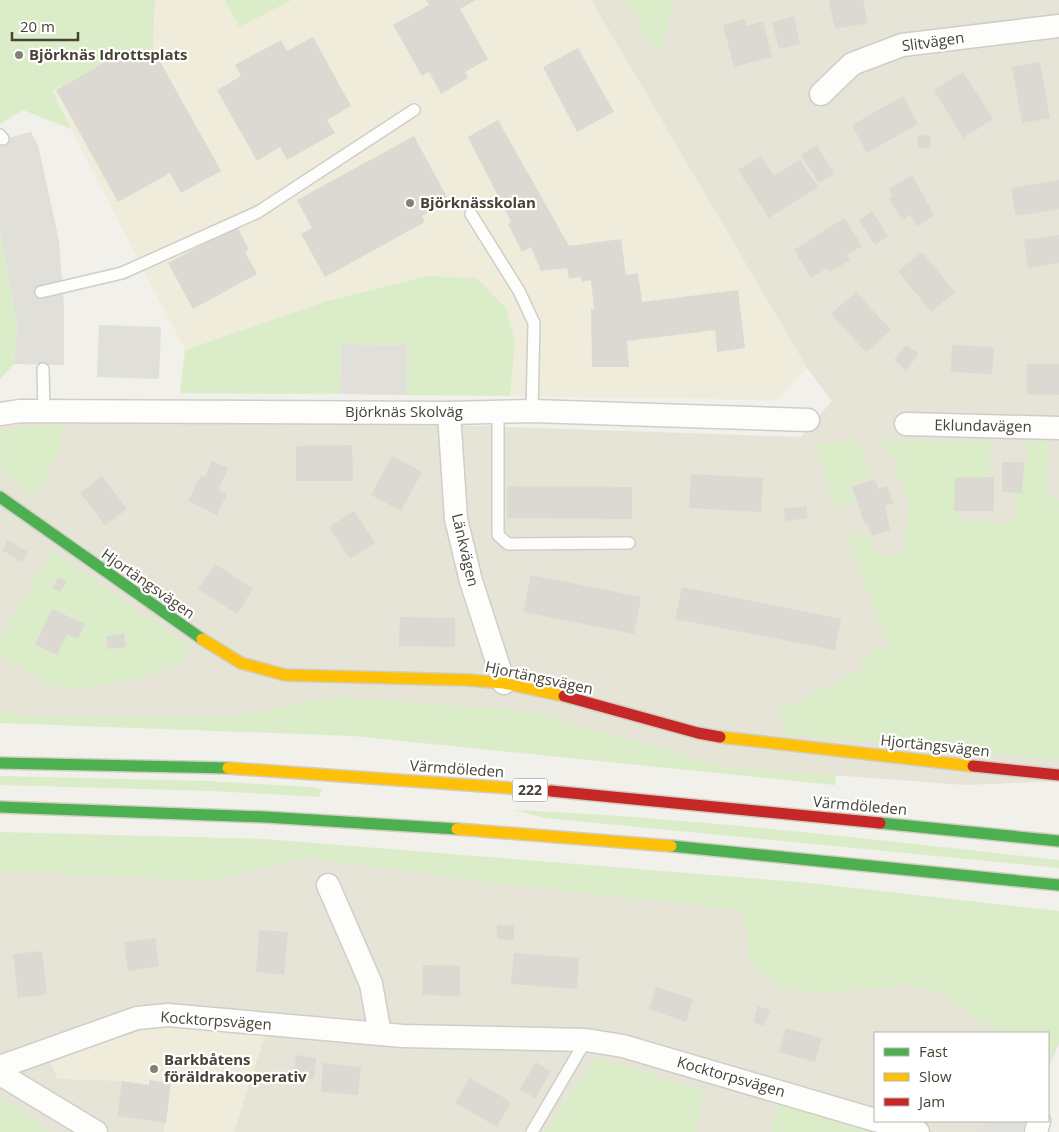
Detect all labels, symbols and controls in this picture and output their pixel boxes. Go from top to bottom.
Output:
scale bar [12,10,79,42]
text: 20 m [20,16,55,36]
street label: Slitvägen [900,27,965,55]
place label: Björknäs Idrottsplats [29,44,187,64]
marker: Björknäs Idrottsplats [13,49,25,61]
place label: Björknässkolan [420,192,536,212]
marker: Björknässkolan [404,197,416,209]
street label: Björknäs Skolväg [345,401,463,421]
street label: Eklundavägen [934,414,1032,436]
street label: Länkvägen [448,511,484,588]
street label: Hjortängsvägen [98,544,199,623]
street label: Hjortängsvägen [483,656,595,698]
street label: Hjortängsvägen [879,729,991,761]
street label: Värmdöleden [409,755,505,781]
road number: 222 [512,778,548,802]
street label: Värmdöleden [812,791,908,819]
street label: Kocktorpsvägen [160,1006,272,1034]
legend [874,1032,1049,1122]
text: Fast [919,1041,948,1061]
place label: Barkbåtens föräldrakooperativ [164,1049,307,1086]
street label: Kocktorpsvägen [675,1051,788,1101]
marker: Barkbåtens föräldrakooperativ [148,1063,160,1075]
text: Slow [919,1066,952,1086]
text: Jam [917,1091,945,1111]

